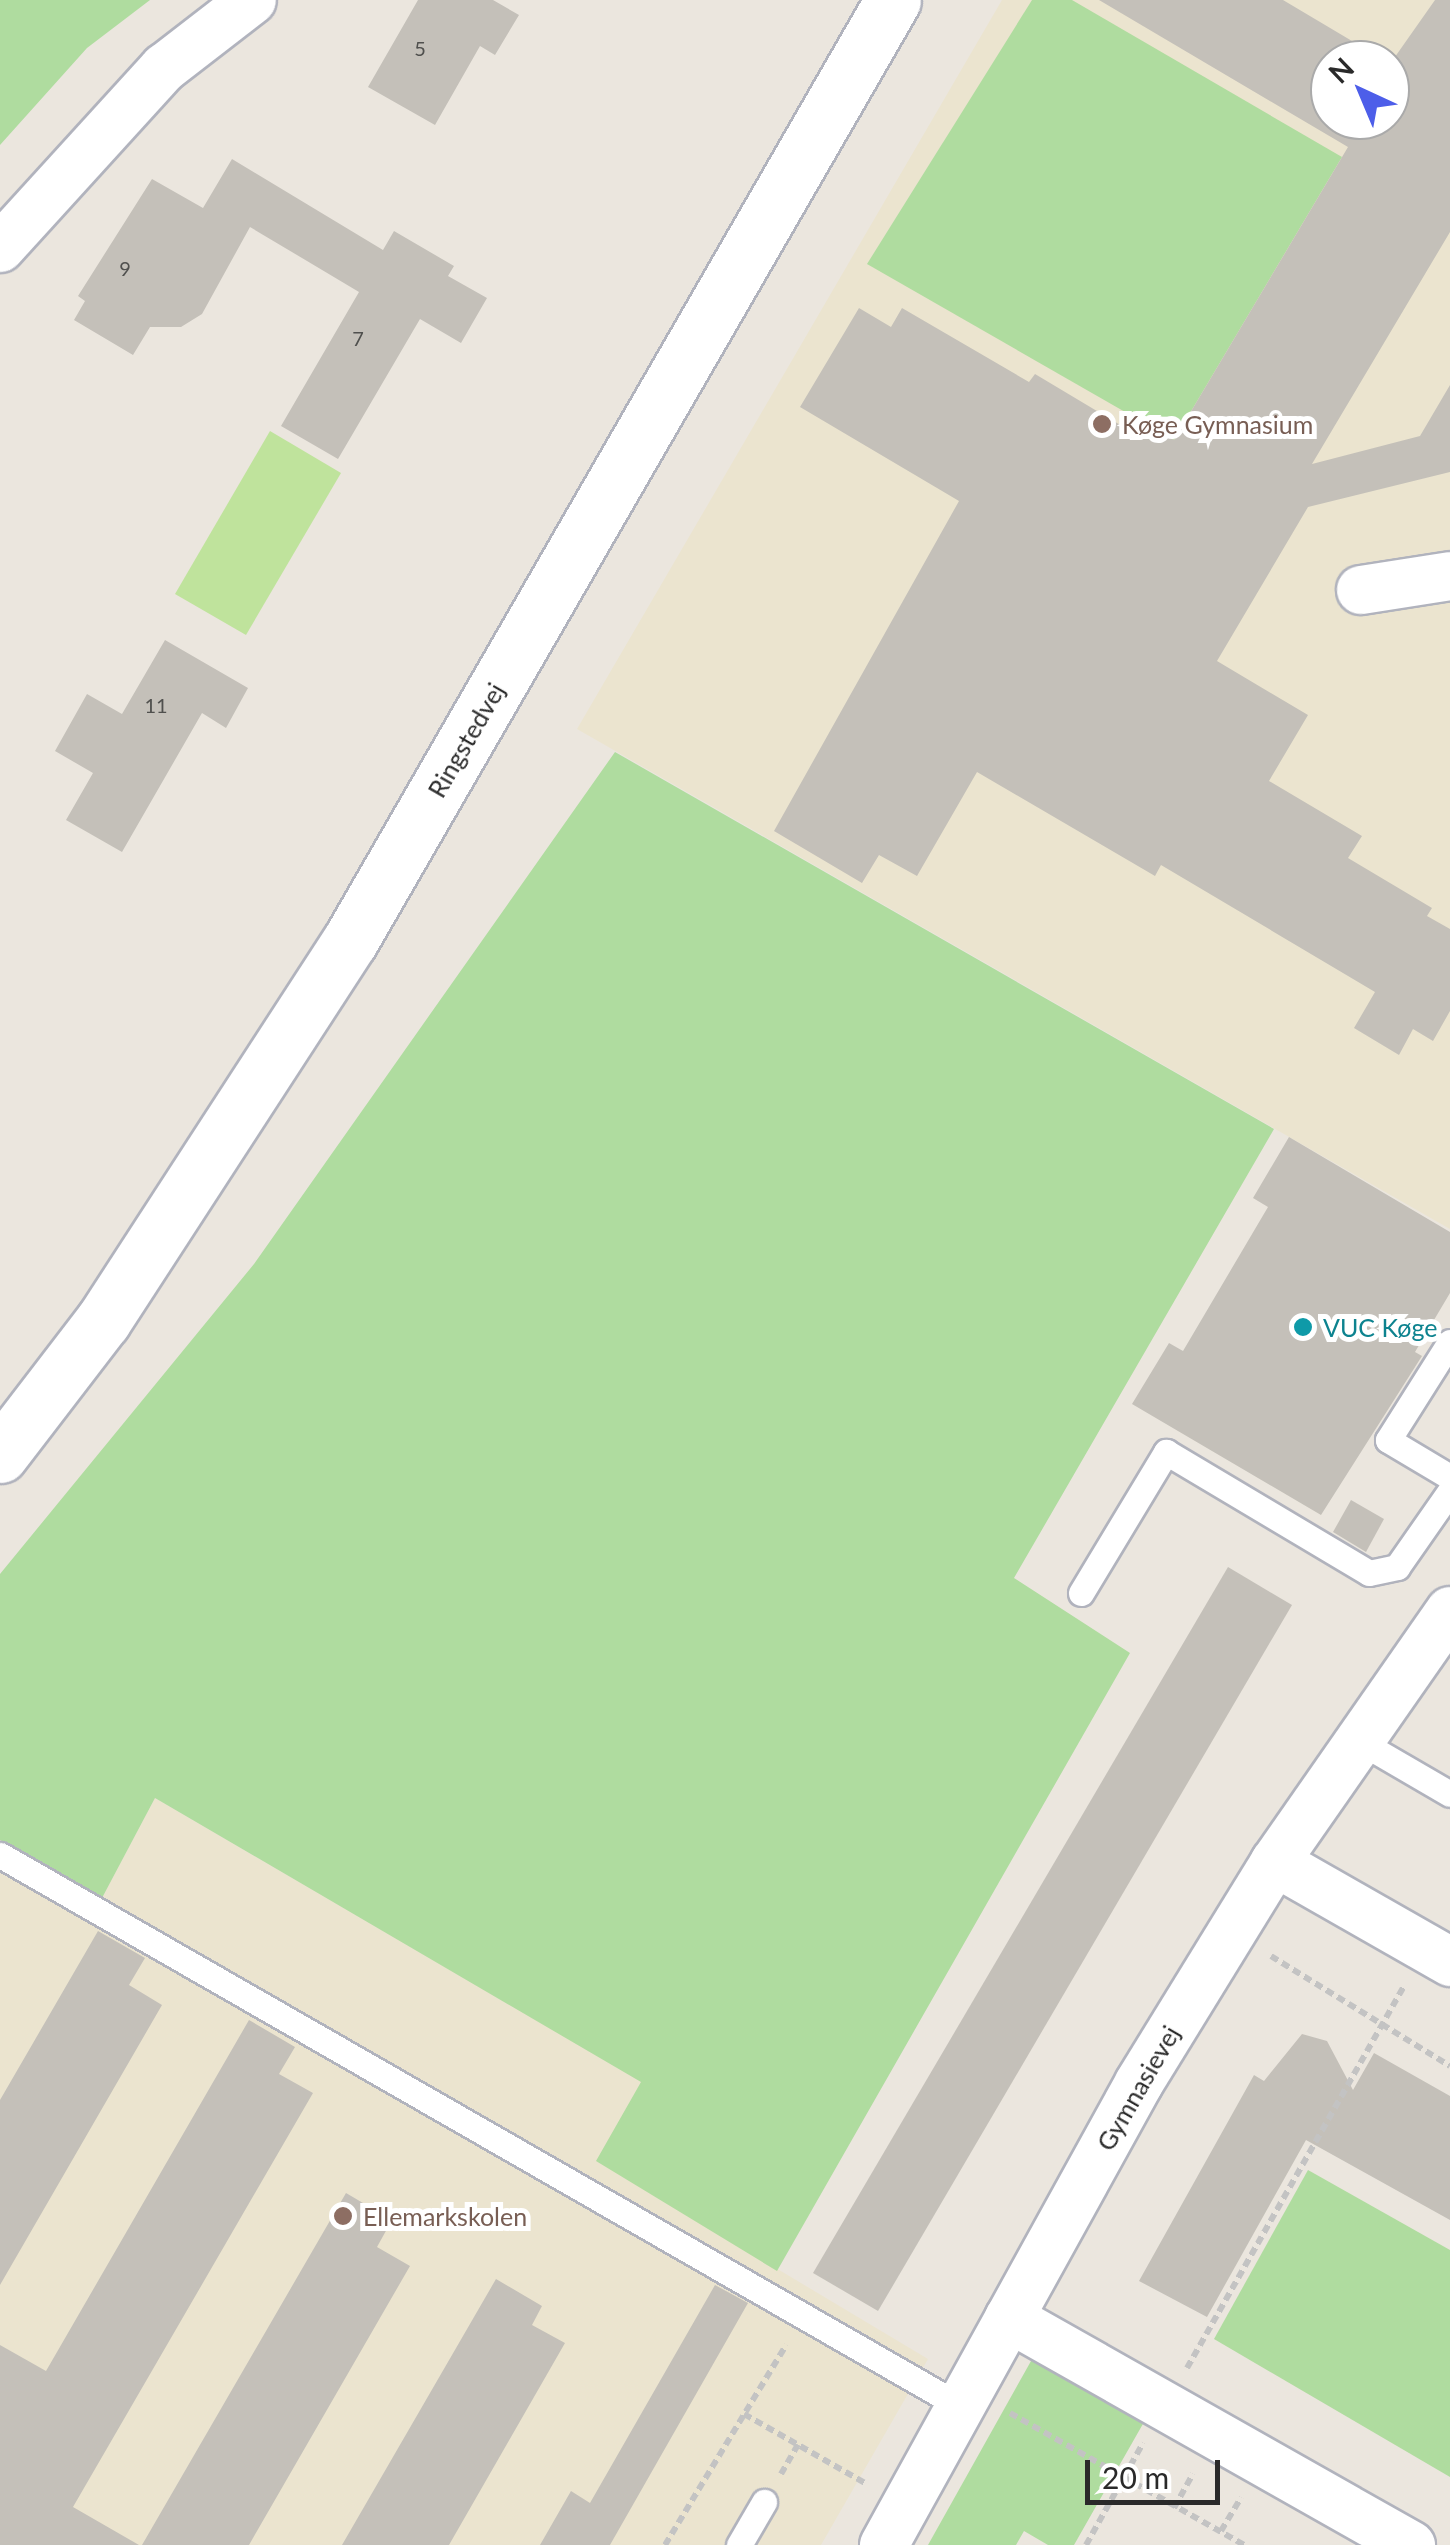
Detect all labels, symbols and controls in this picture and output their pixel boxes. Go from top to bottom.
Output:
house number: 5 [414,36,426,60]
north arrow [1310,40,1410,140]
text: N [1321,50,1360,90]
house number: 9 [119,256,131,280]
house number: 7 [352,326,364,350]
place label: Køge Gymnasium [1122,409,1313,439]
marker: Køge Gymnasium [1091,413,1113,435]
street label: Ringstedvej [421,677,511,803]
house number: 11 [144,693,168,717]
place label: VUC Køge [1323,1312,1437,1342]
marker: VUC Køge [1292,1316,1314,1338]
street label: Gymnasievej [1090,2020,1186,2156]
place label: Ellemarkskolen [363,2201,527,2231]
marker: Ellemarkskolen [332,2205,354,2227]
scale bar [1090,2440,1225,2502]
text: 20 m [1102,2459,1169,2495]

